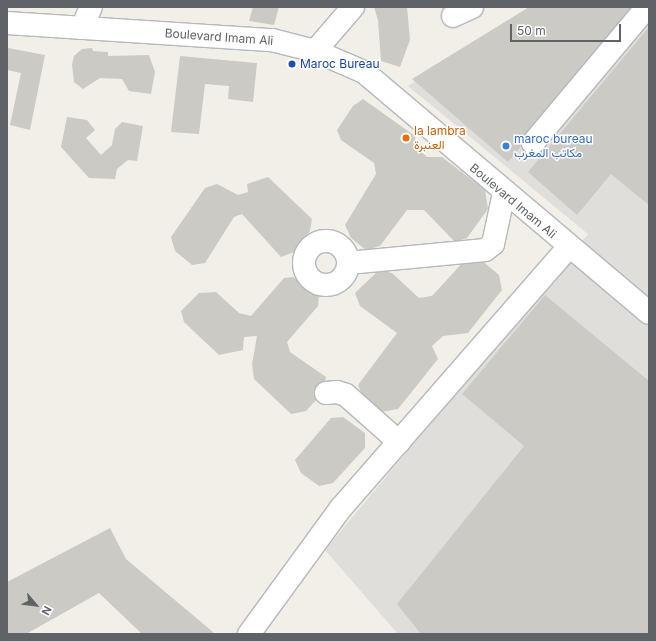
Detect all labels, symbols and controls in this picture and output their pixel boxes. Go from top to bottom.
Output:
scale bar [512,16,623,42]
text: 50 m [517,23,546,38]
street label: Boulevard Imam Ali [164,26,274,48]
place label: Maroc Bureau [300,57,380,71]
marker: Maroc Bureau [287,59,297,69]
place label: la lambra العنبرة [414,124,466,152]
place label: maroc bureau مكاتب المغرب [514,132,593,160]
marker: la lambra العنبرة [401,133,411,143]
marker: maroc bureau مكاتب المغرب [501,141,511,151]
street label: Boulevard Imam Ali [467,161,559,241]
north arrow [16,585,56,625]
text: N [38,604,55,618]

